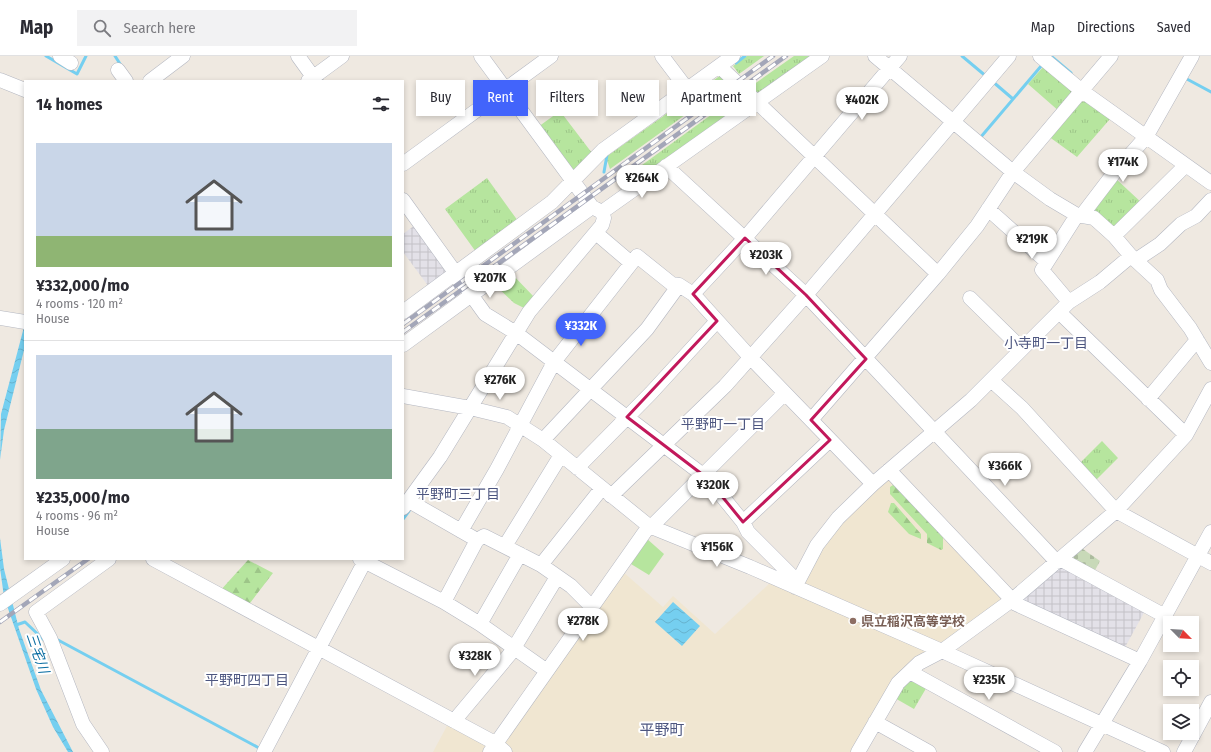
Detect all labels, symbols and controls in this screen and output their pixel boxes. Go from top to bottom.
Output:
search box [77,10,357,46]
text: Map [20,16,53,39]
icon: search [91,17,113,39]
text: Search here [123,19,196,37]
text: Map [1031,19,1055,36]
text: Directions [1077,19,1135,36]
text: Saved [1157,19,1191,36]
chip: Buy [416,80,465,116]
chip: Rent [473,80,528,116]
chip: Filters [536,80,598,116]
chip: New [606,80,659,116]
chip: Apartment [667,80,756,116]
pin: ¥402K [834,87,890,121]
text: ¥402K [845,92,879,107]
icon: filters [370,93,392,115]
text: 14 homes [36,94,103,115]
pin: ¥174K [1095,149,1151,183]
text: ¥174K [1107,154,1139,169]
pin: ¥264K [614,165,670,199]
icon: home [178,169,250,241]
text: ¥264K [625,170,659,185]
pin: ¥219K [1004,226,1060,260]
text: ¥219K [1016,231,1048,246]
pin: ¥203K [738,242,794,276]
text: ¥203K [749,247,783,262]
pin: ¥207K [462,265,518,299]
text: ¥207K [474,270,506,285]
text: ¥332,000/mo [36,275,129,296]
text: 4 rooms · 120 m² [36,296,123,311]
text: House [36,311,70,326]
pin: ¥332K [553,313,609,347]
text: ¥332K [565,318,597,333]
district label: 小寺町一丁目 [1004,335,1088,352]
pin: ¥276K [472,367,528,401]
text: ¥276K [484,372,516,387]
icon: home [178,381,250,453]
district label: 平野町一丁目 [681,416,765,433]
pin: ¥366K [977,453,1033,487]
text: ¥366K [988,458,1022,473]
pin: ¥320K [685,472,741,506]
text: ¥320K [696,477,730,492]
district label: 平野町三丁目 [416,486,500,503]
text: ¥235,000/mo [36,487,130,508]
text: 4 rooms · 96 m² [36,508,118,523]
text: House [36,523,70,538]
pin: ¥156K [689,534,745,568]
text: ¥156K [701,539,733,554]
pin: ¥278K [555,608,611,642]
text: ¥278K [567,613,599,628]
place label: 県立稲沢高等学校 [861,614,965,629]
marker: 県立稲沢高等学校 [848,616,858,626]
north arrow [1163,616,1199,652]
map controls [1163,616,1199,740]
water label: 三宅川 [23,631,53,678]
pin: ¥328K [447,643,503,677]
text: ¥328K [458,648,492,663]
button: locate [1163,660,1199,696]
pin: ¥235K [961,667,1017,701]
district label: 平野町四丁目 [205,672,289,689]
text: ¥235K [973,672,1005,687]
button: layers [1163,704,1199,740]
district label: 平野町 [639,721,685,739]

